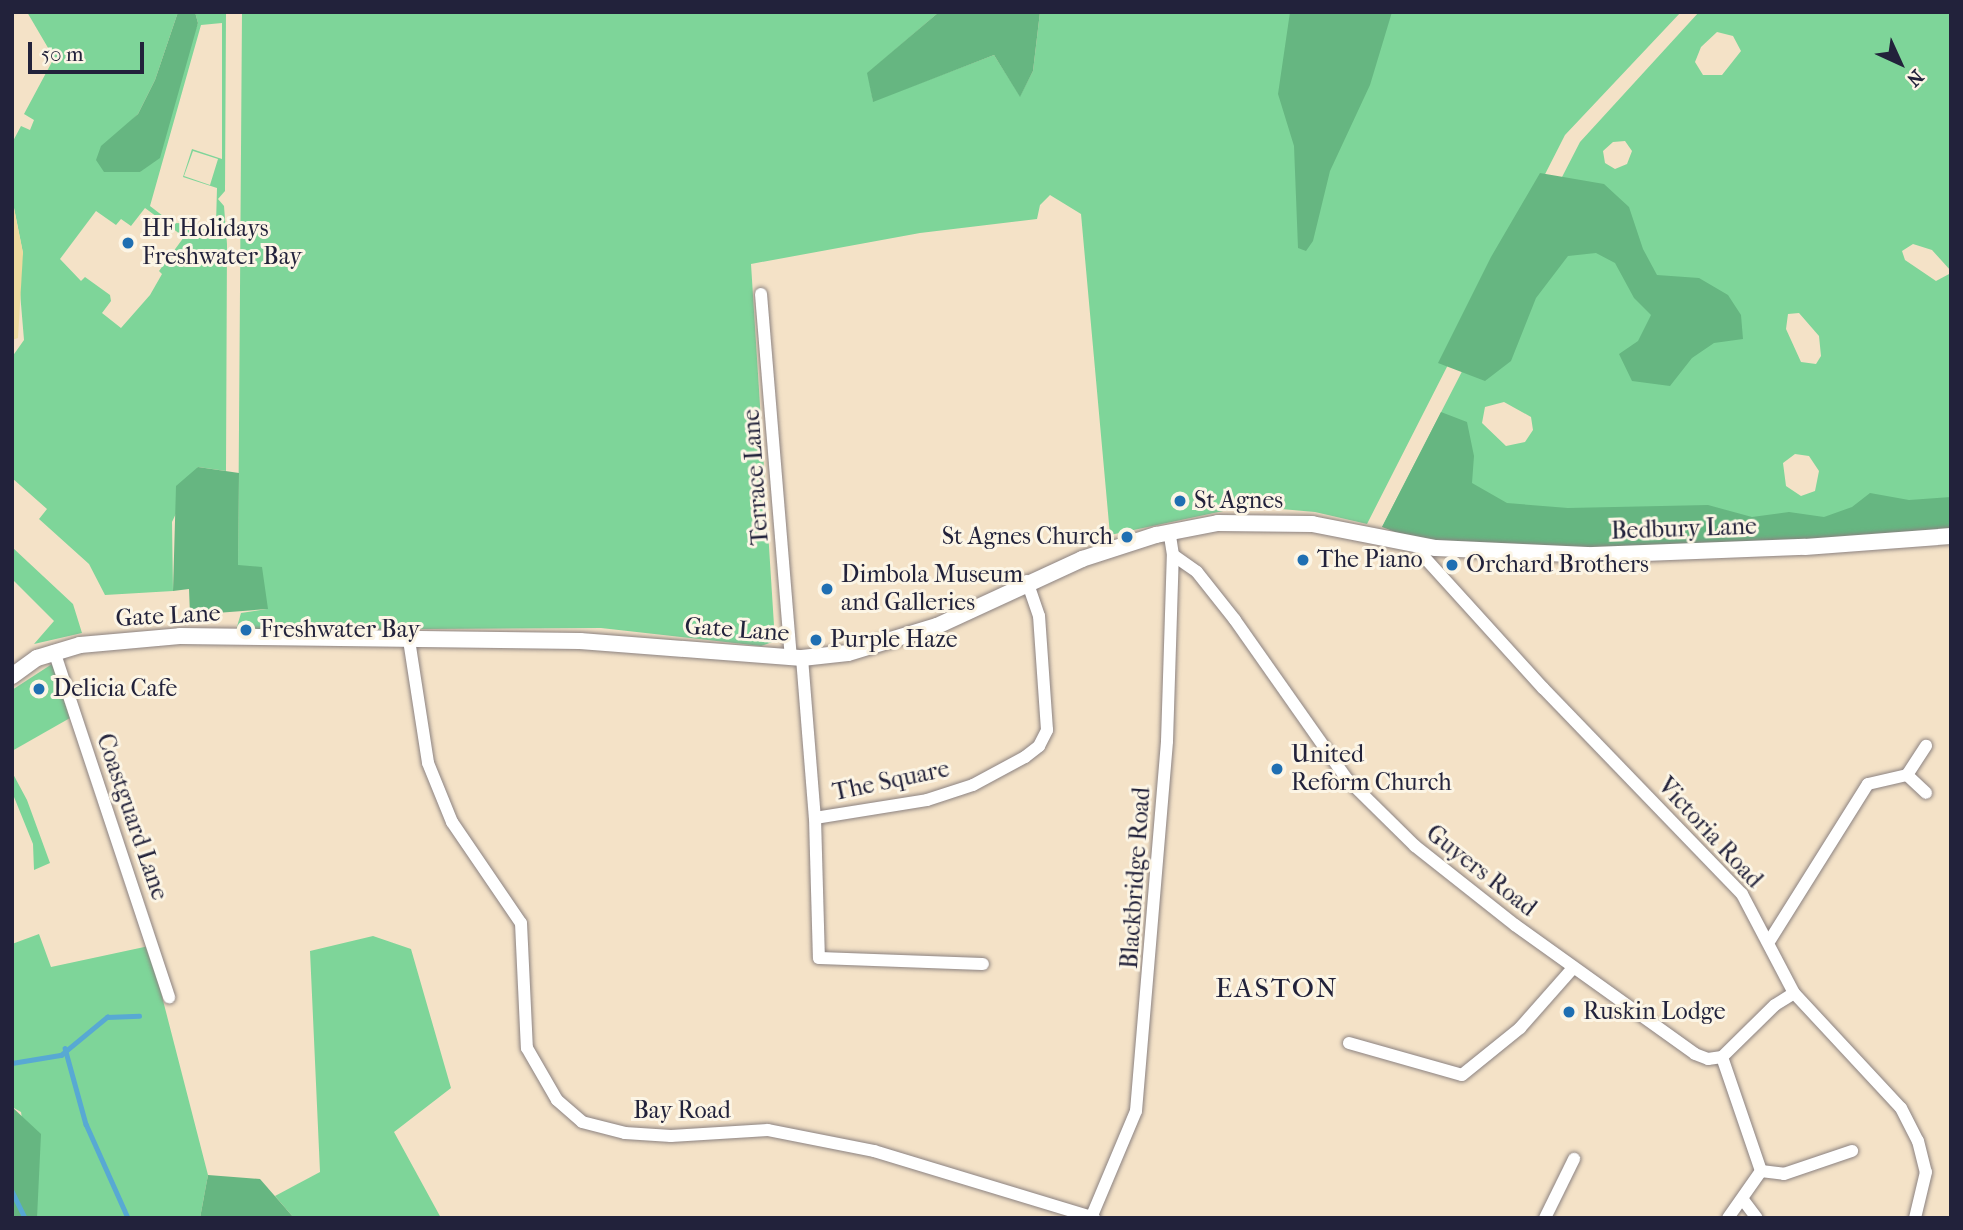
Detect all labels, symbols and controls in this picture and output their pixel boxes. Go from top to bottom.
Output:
scale bar [32,28,147,72]
north arrow [1865,28,1935,98]
text: 50 m [41,42,84,66]
text: N [1902,65,1928,91]
place label: HF Holidays Freshwater Bay [142,215,302,271]
marker: HF Holidays Freshwater Bay [120,235,136,251]
street label: Terrace Lane [737,408,775,546]
place label: St Agnes [1194,487,1283,515]
marker: St Agnes [1172,493,1188,509]
street label: Bedbury Lane [1611,512,1757,546]
place label: St Agnes Church [942,523,1113,551]
marker: St Agnes Church [1119,529,1135,545]
place label: The Piano [1317,546,1423,574]
place label: Orchard Brothers [1466,551,1649,579]
marker: The Piano [1295,552,1311,568]
marker: Orchard Brothers [1444,557,1460,573]
place label: Dimbola Museum and Galleries [841,561,1023,617]
marker: Dimbola Museum and Galleries [819,581,835,597]
street label: Gate Lane [115,599,221,633]
street label: Gate Lane [684,612,790,648]
place label: Freshwater Bay [260,616,420,644]
marker: Freshwater Bay [238,622,254,638]
place label: Purple Haze [830,626,958,654]
marker: Purple Haze [808,632,824,648]
place label: Delicia Cafe [53,675,177,703]
marker: Delicia Cafe [31,681,47,697]
street label: Coastguard Lane [90,730,174,904]
place label: United Reform Church [1291,741,1452,797]
street label: The Square [830,755,952,807]
marker: United Reform Church [1269,761,1285,777]
street label: Victoria Road [1652,772,1768,894]
street label: Blackbridge Road [1115,786,1157,970]
street label: Guyers Road [1420,819,1542,923]
district label: EASTON [1216,971,1338,1005]
place label: Ruskin Lodge [1583,998,1726,1026]
marker: Ruskin Lodge [1561,1004,1577,1020]
street label: Bay Road [633,1097,731,1125]

